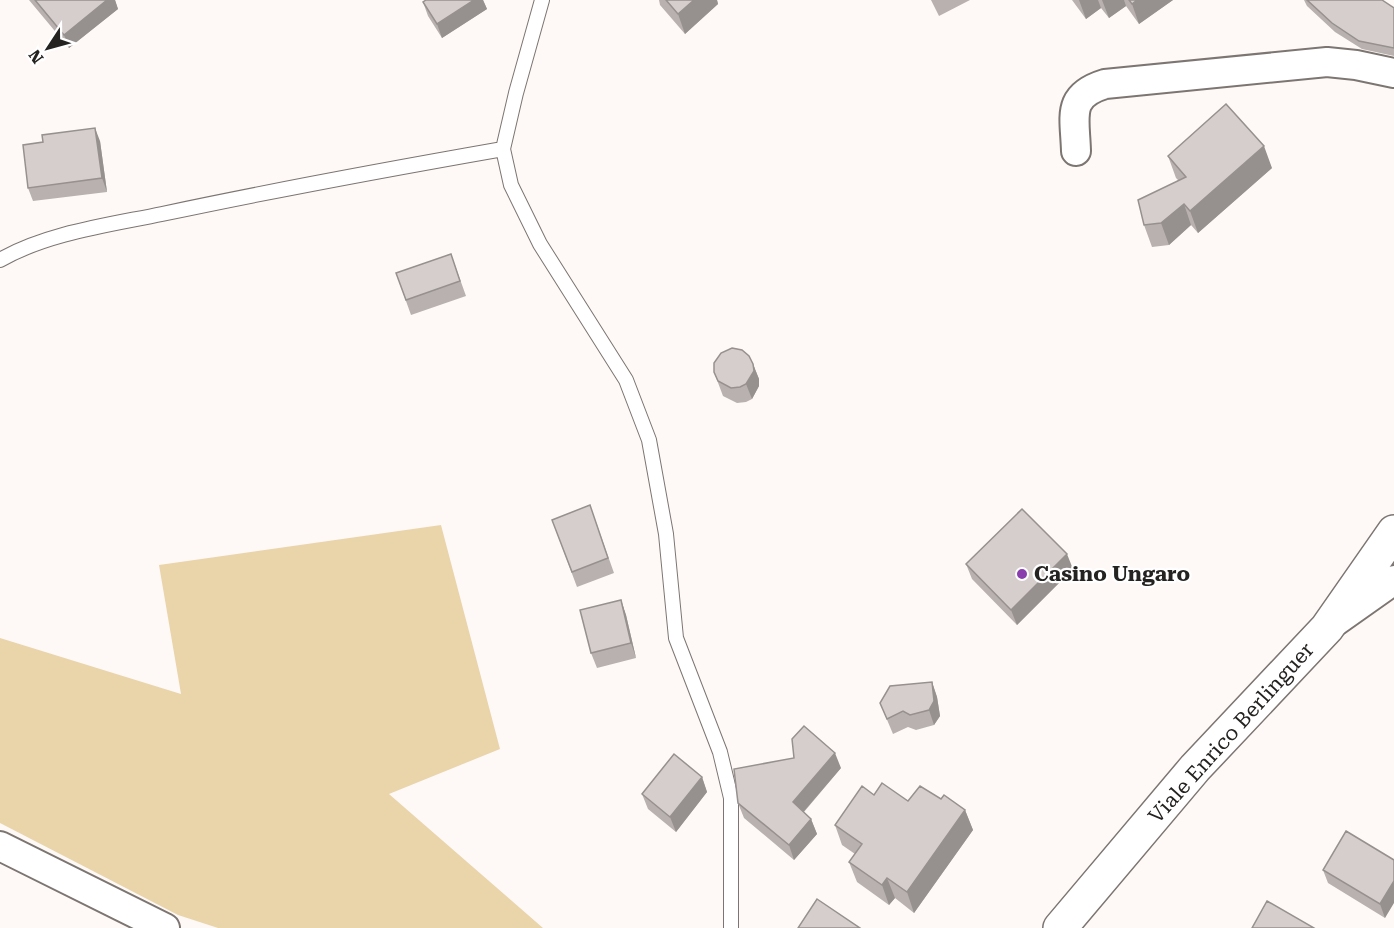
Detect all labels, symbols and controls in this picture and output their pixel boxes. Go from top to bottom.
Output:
north arrow [18,18,78,78]
text: N [25,46,48,67]
place label: Casino Ungaro [1034,562,1190,586]
marker: Casino Ungaro [1015,567,1029,581]
street label: Viale Enrico Berlinguer [1144,638,1319,828]

